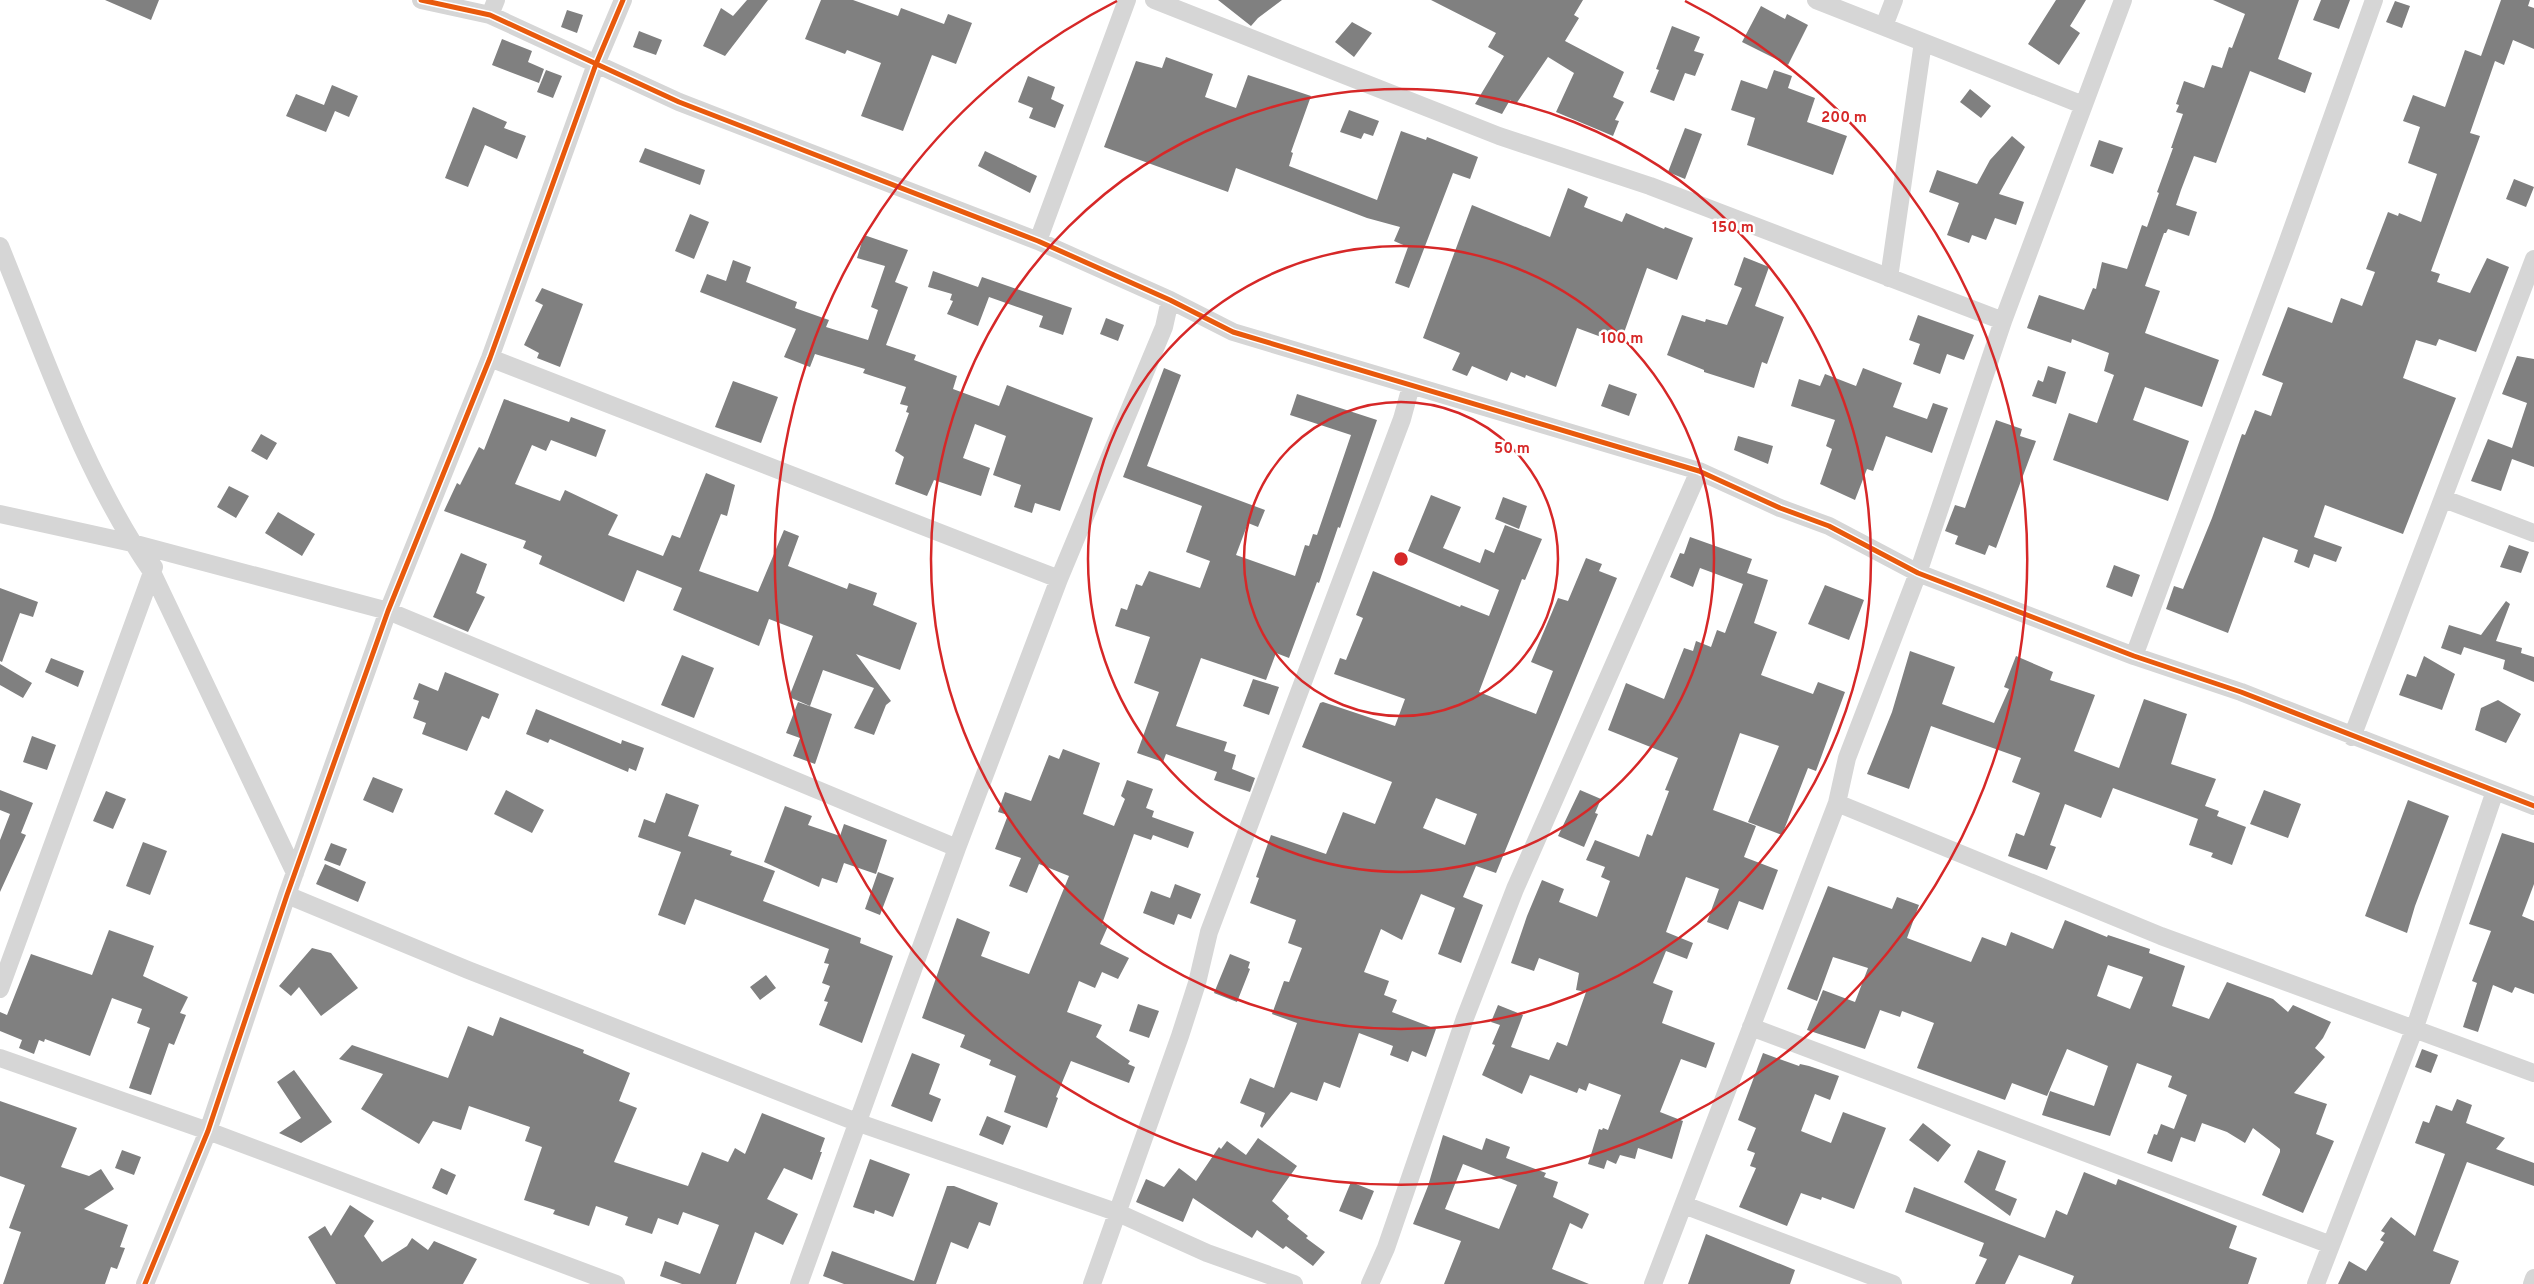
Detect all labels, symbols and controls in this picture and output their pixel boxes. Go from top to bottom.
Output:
text: 200 m [1821,109,1867,128]
text: 150 m [1712,219,1754,238]
text: 100 m [1601,330,1643,349]
text: 50 m [1494,440,1530,459]
centre of rings [1392,550,1410,568]

